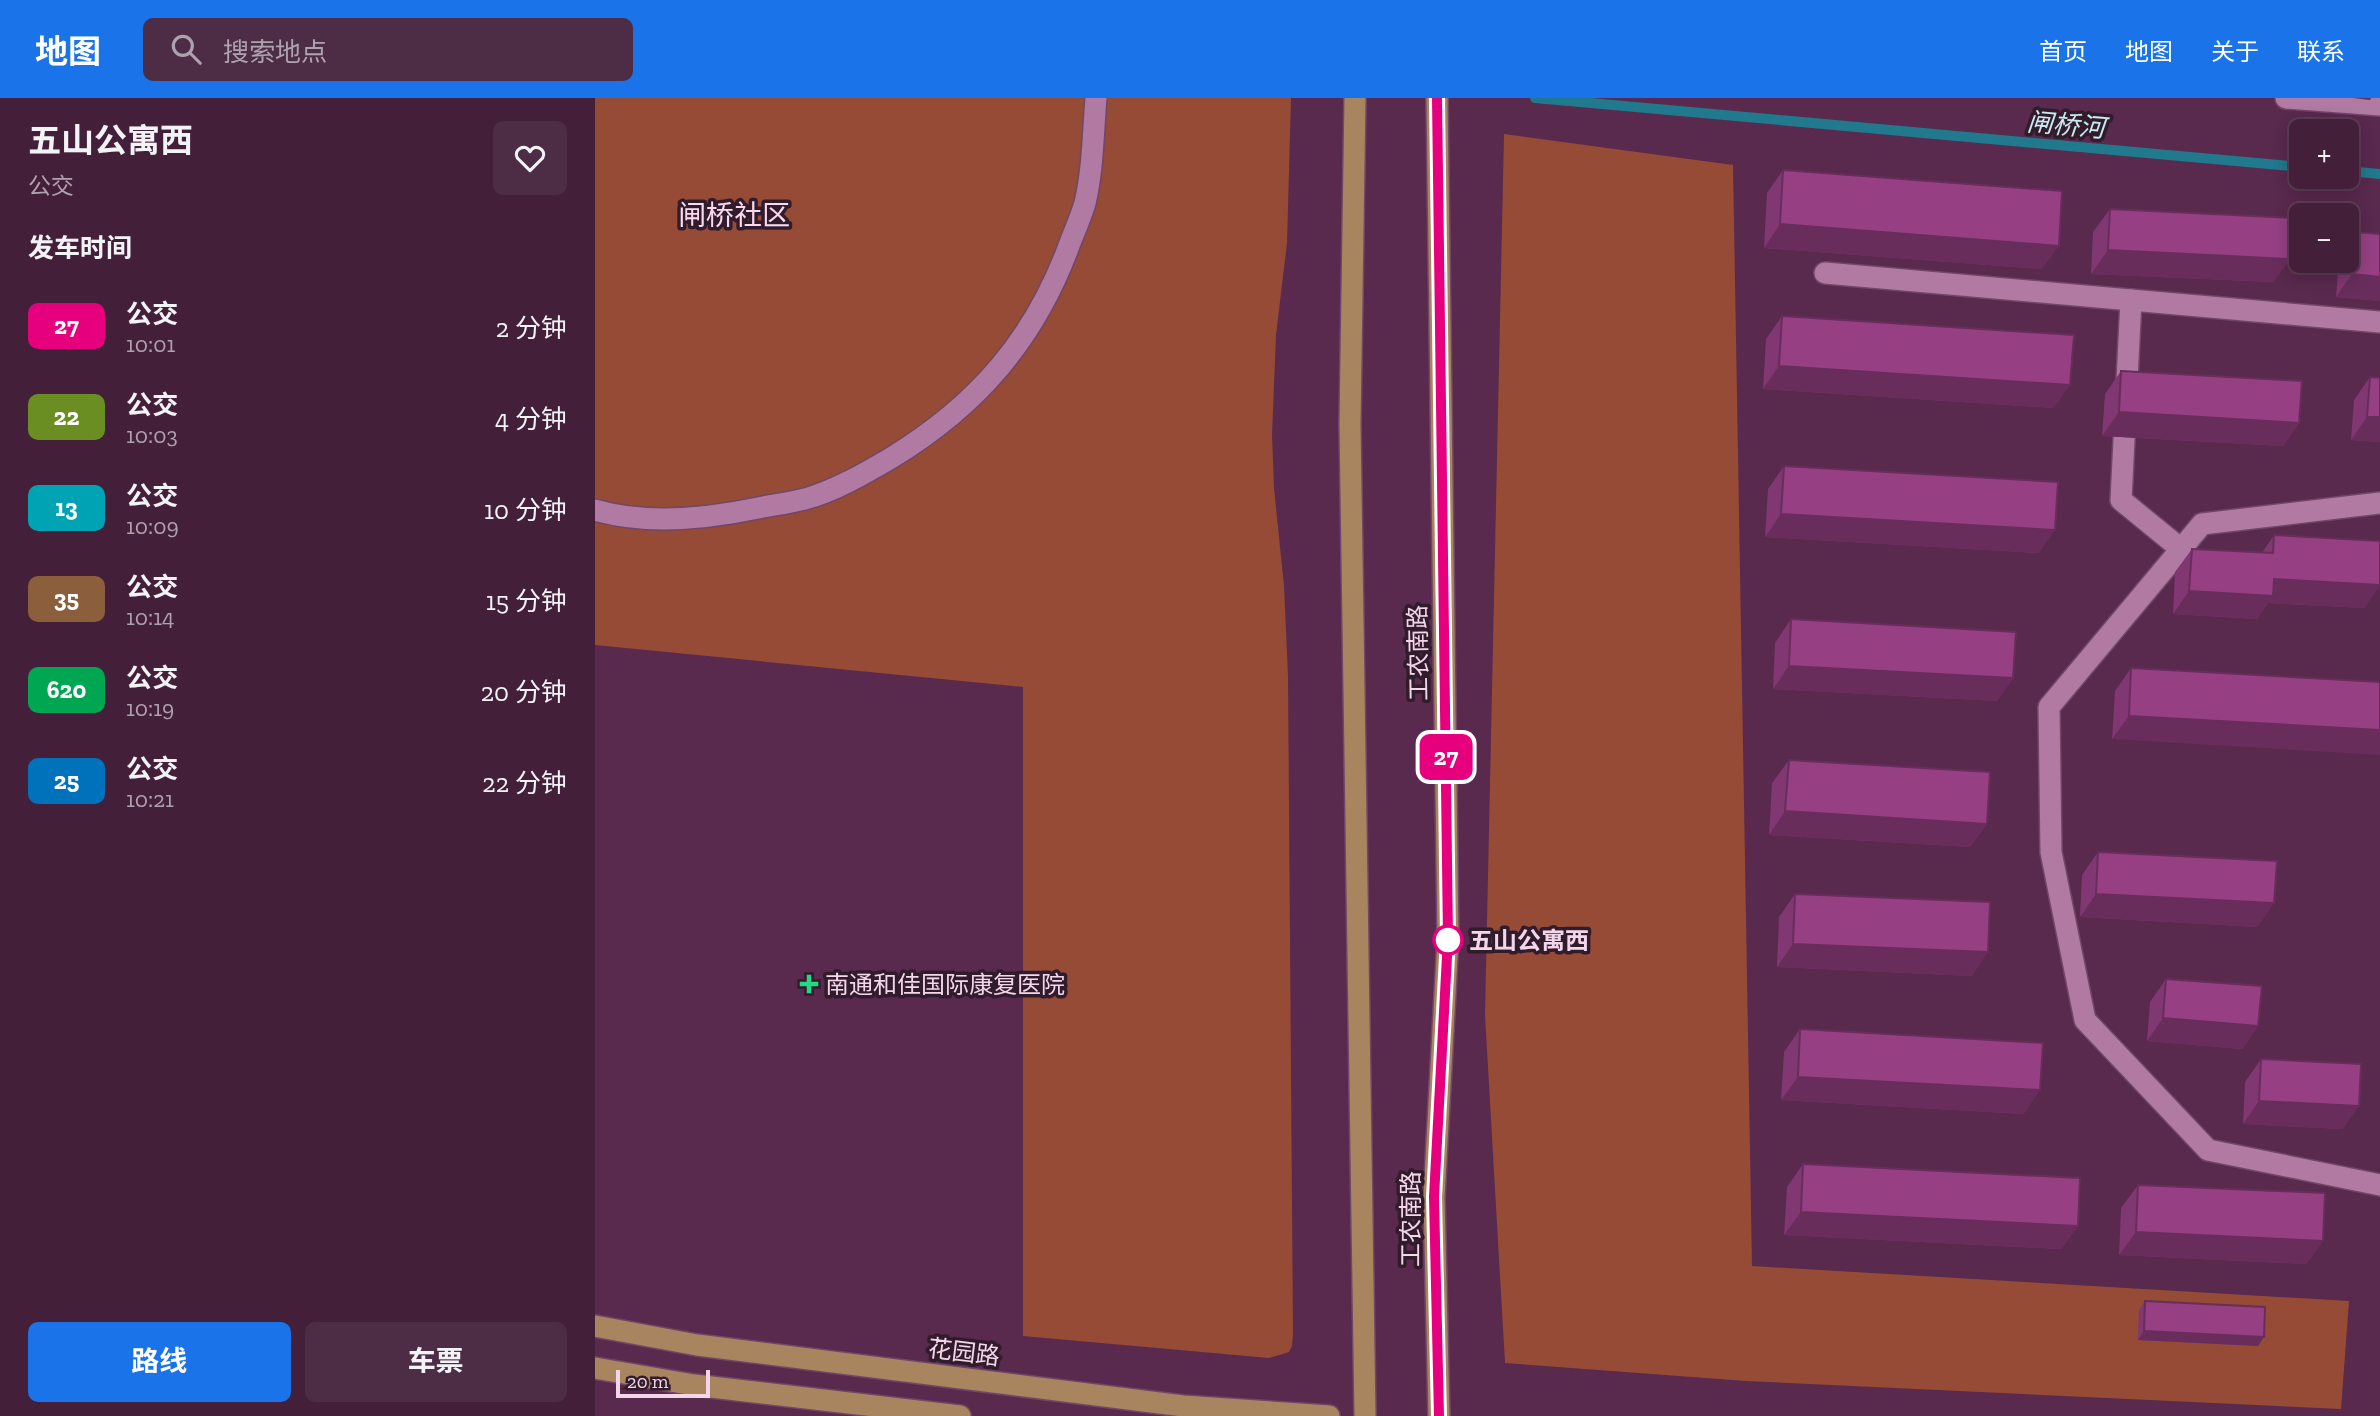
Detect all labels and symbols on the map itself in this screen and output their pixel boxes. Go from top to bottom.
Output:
water label: 闸桥河 [2026,106,2111,145]
district label: 闸桥社区 [678,199,790,232]
street label: 工农南路 [1403,605,1433,701]
line badge: 27 [1415,734,1477,780]
marker: 五山公寓西 [1433,925,1463,955]
place label: 五山公寓西 [1469,926,1589,955]
place label: 南通和佳国际康复医院 [825,970,1065,999]
marker: 南通和佳国际康复医院 [799,974,819,994]
street label: 工农南路 [1396,1171,1425,1267]
street label: 花园路 [927,1333,1001,1371]
scale bar [616,1367,711,1399]

